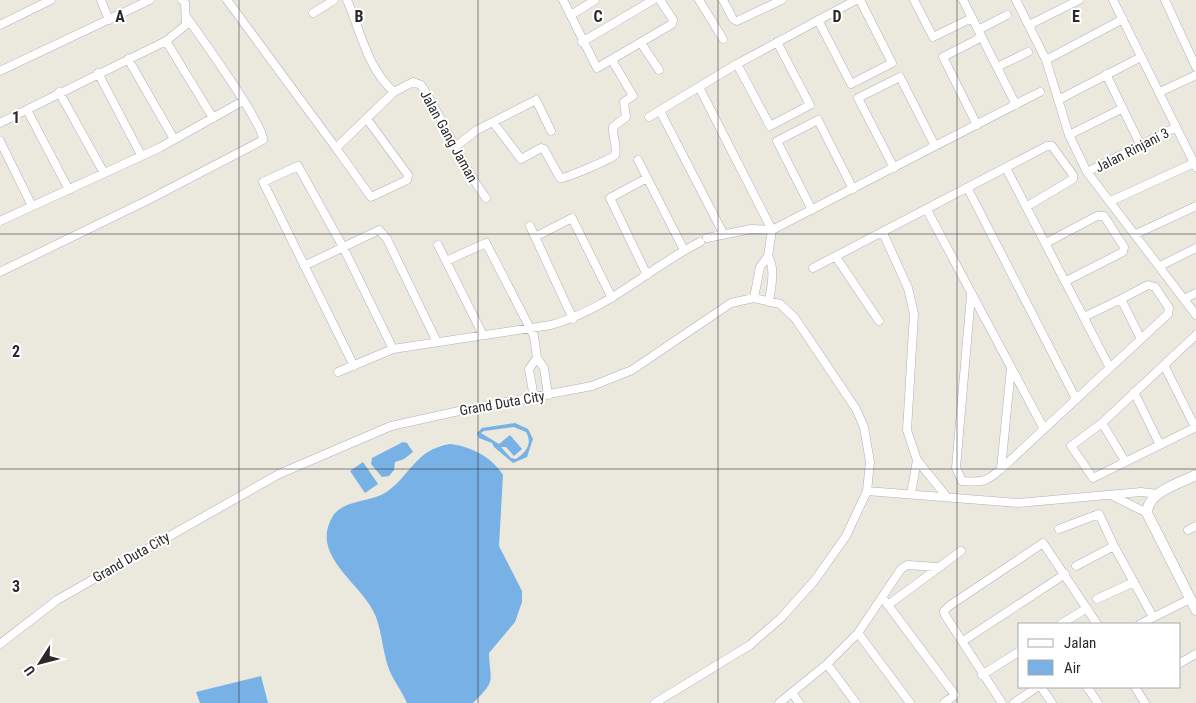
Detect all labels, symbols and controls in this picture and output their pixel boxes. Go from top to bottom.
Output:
text: A [115,7,125,26]
text: B [355,7,364,26]
text: C [593,7,603,26]
text: D [832,7,842,26]
text: E [1072,7,1080,26]
street label: Jalan Gang Jaman [417,87,481,185]
text: 1 [12,108,20,127]
street label: Jalan Rinjani 3 [1092,125,1172,175]
text: 2 [12,342,20,361]
street label: Grand Duta City [458,388,546,418]
street label: Grand Duta City [90,529,172,585]
text: 3 [12,577,20,596]
legend [1018,623,1181,688]
text: Jalan [1064,634,1096,652]
north arrow [15,638,65,688]
text: Air [1064,659,1081,677]
text: U [21,663,38,679]

